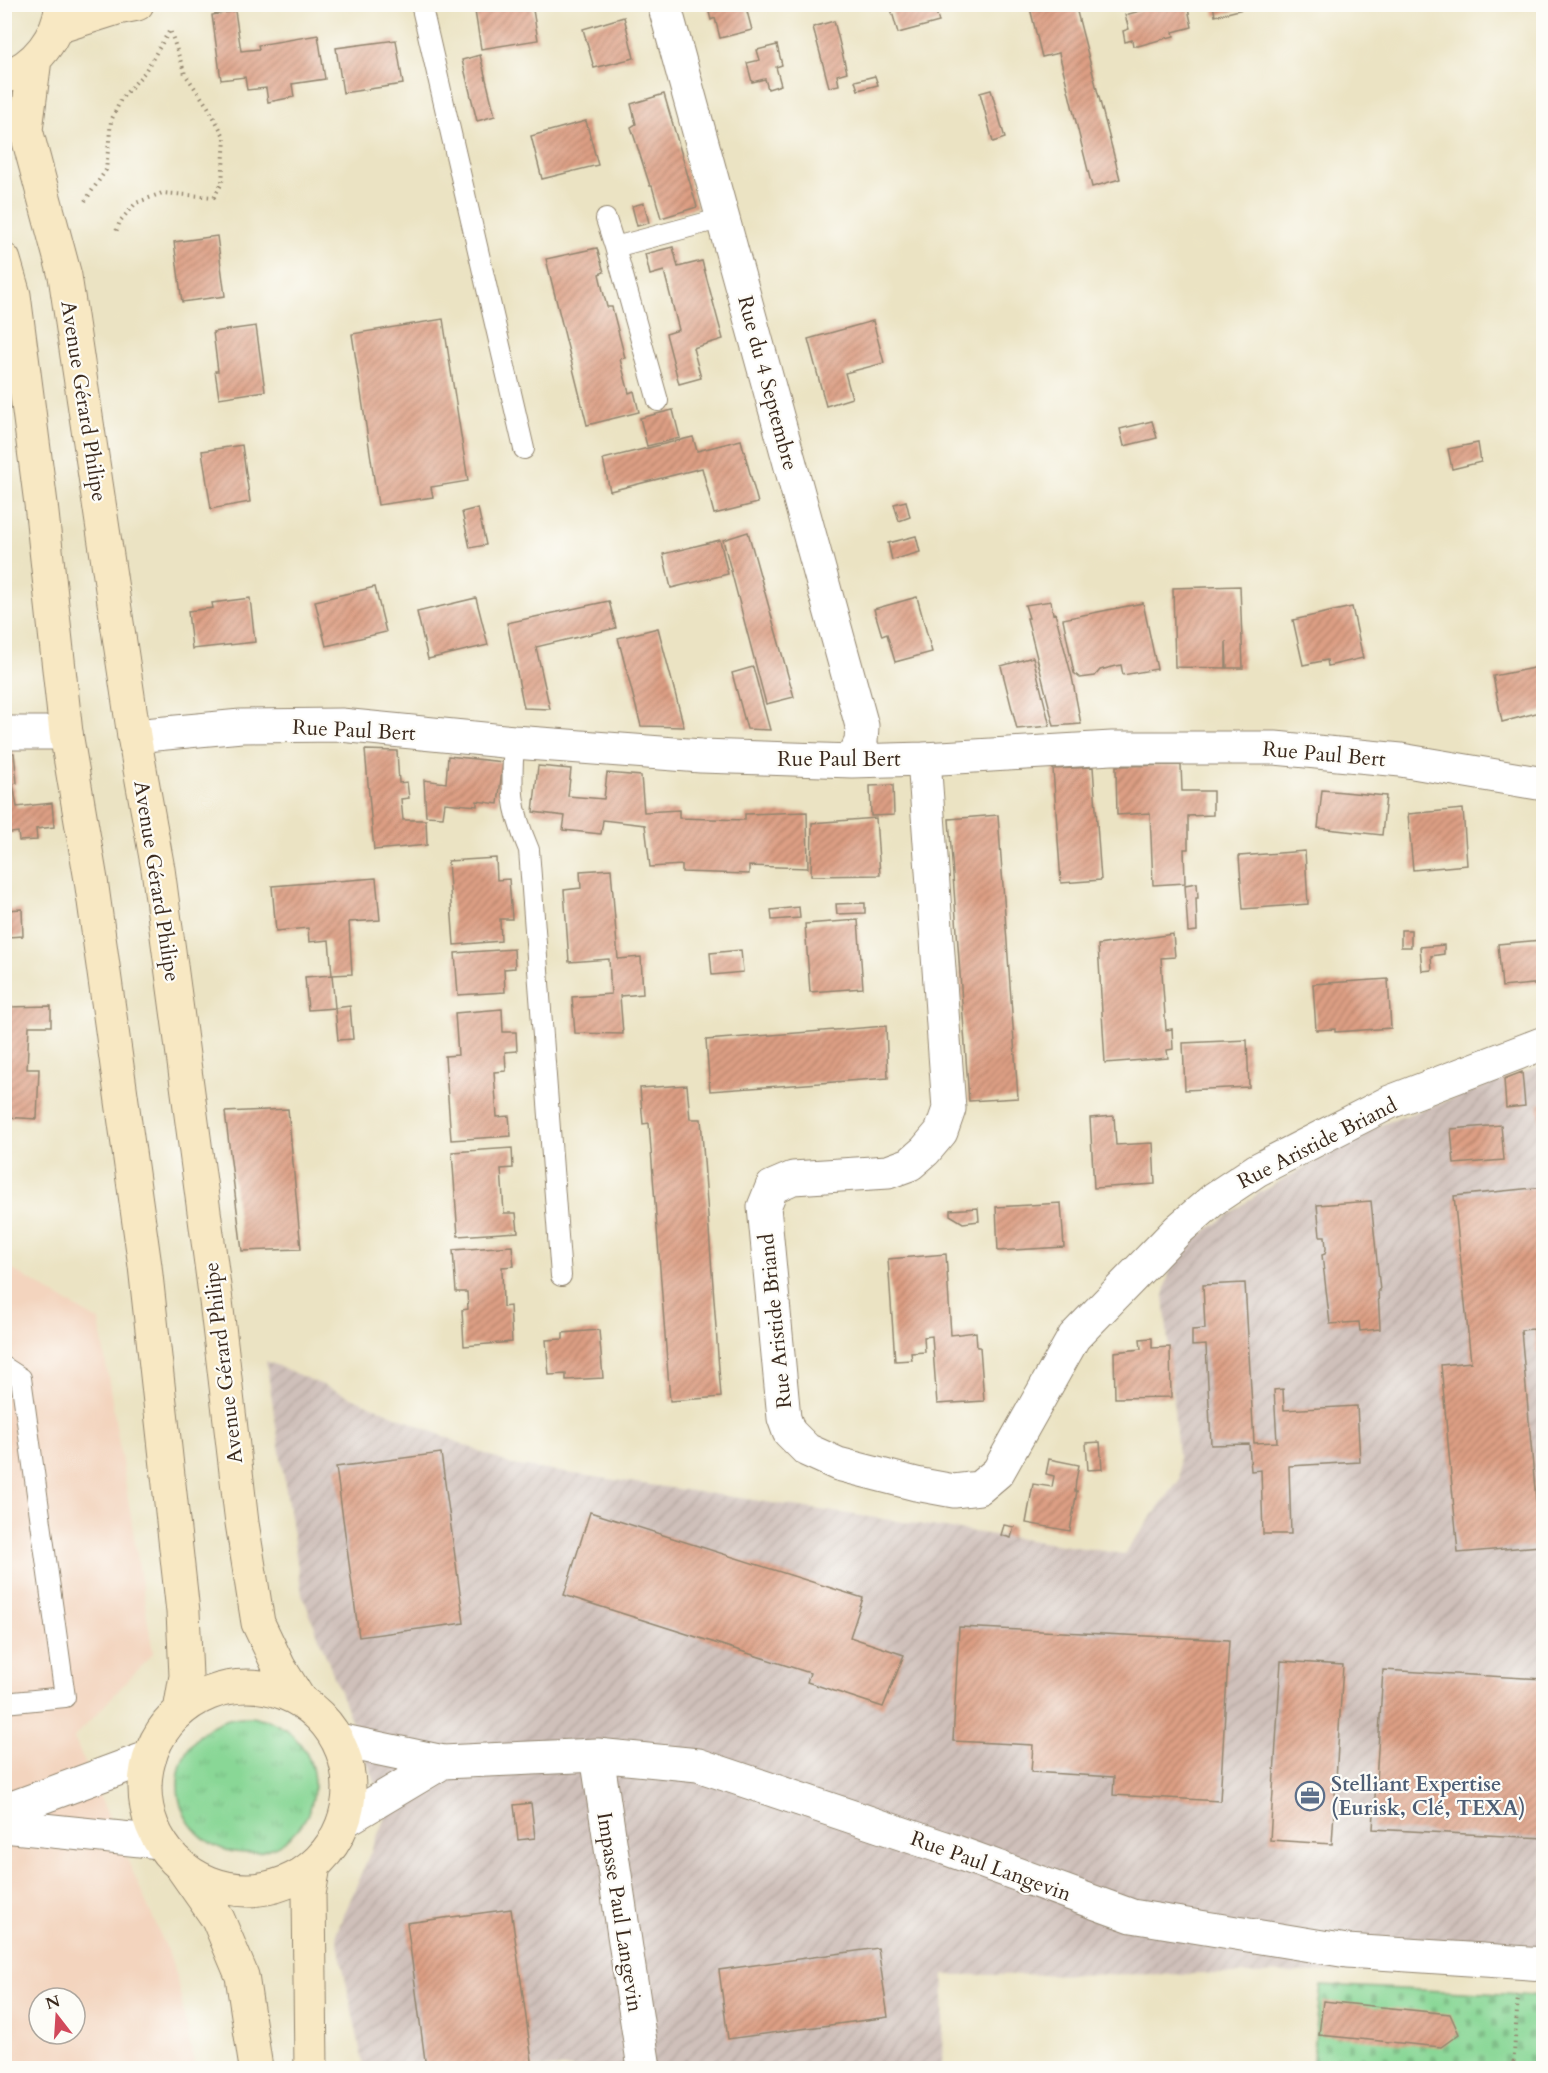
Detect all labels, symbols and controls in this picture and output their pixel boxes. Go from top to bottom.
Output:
street label: Rue du 4 Septembre [730,293,805,474]
street label: Avenue Gérard Philipe [53,299,114,504]
street label: Rue Paul Bert [292,713,417,748]
street label: Rue Paul Bert [1261,735,1387,774]
street label: Rue Paul Bert [777,745,901,774]
street label: Avenue Gérard Philipe [126,779,187,984]
street label: Rue Aristide Briand [1232,1091,1402,1196]
street label: Rue Aristide Briand [752,1232,799,1410]
street label: Avenue Gérard Philipe [197,1260,250,1465]
place label: Stelliant Expertise (Eurisk, Clé, TEXA) [1331,1770,1526,1823]
office icon: Stelliant Expertise (Eurisk, Clé, TEXA) [1294,1780,1326,1812]
street label: Impasse Paul Langevin [589,1810,650,2014]
street label: Rue Paul Langevin [907,1824,1075,1909]
north arrow [27,1986,87,2046]
text: N [43,1990,63,2015]

